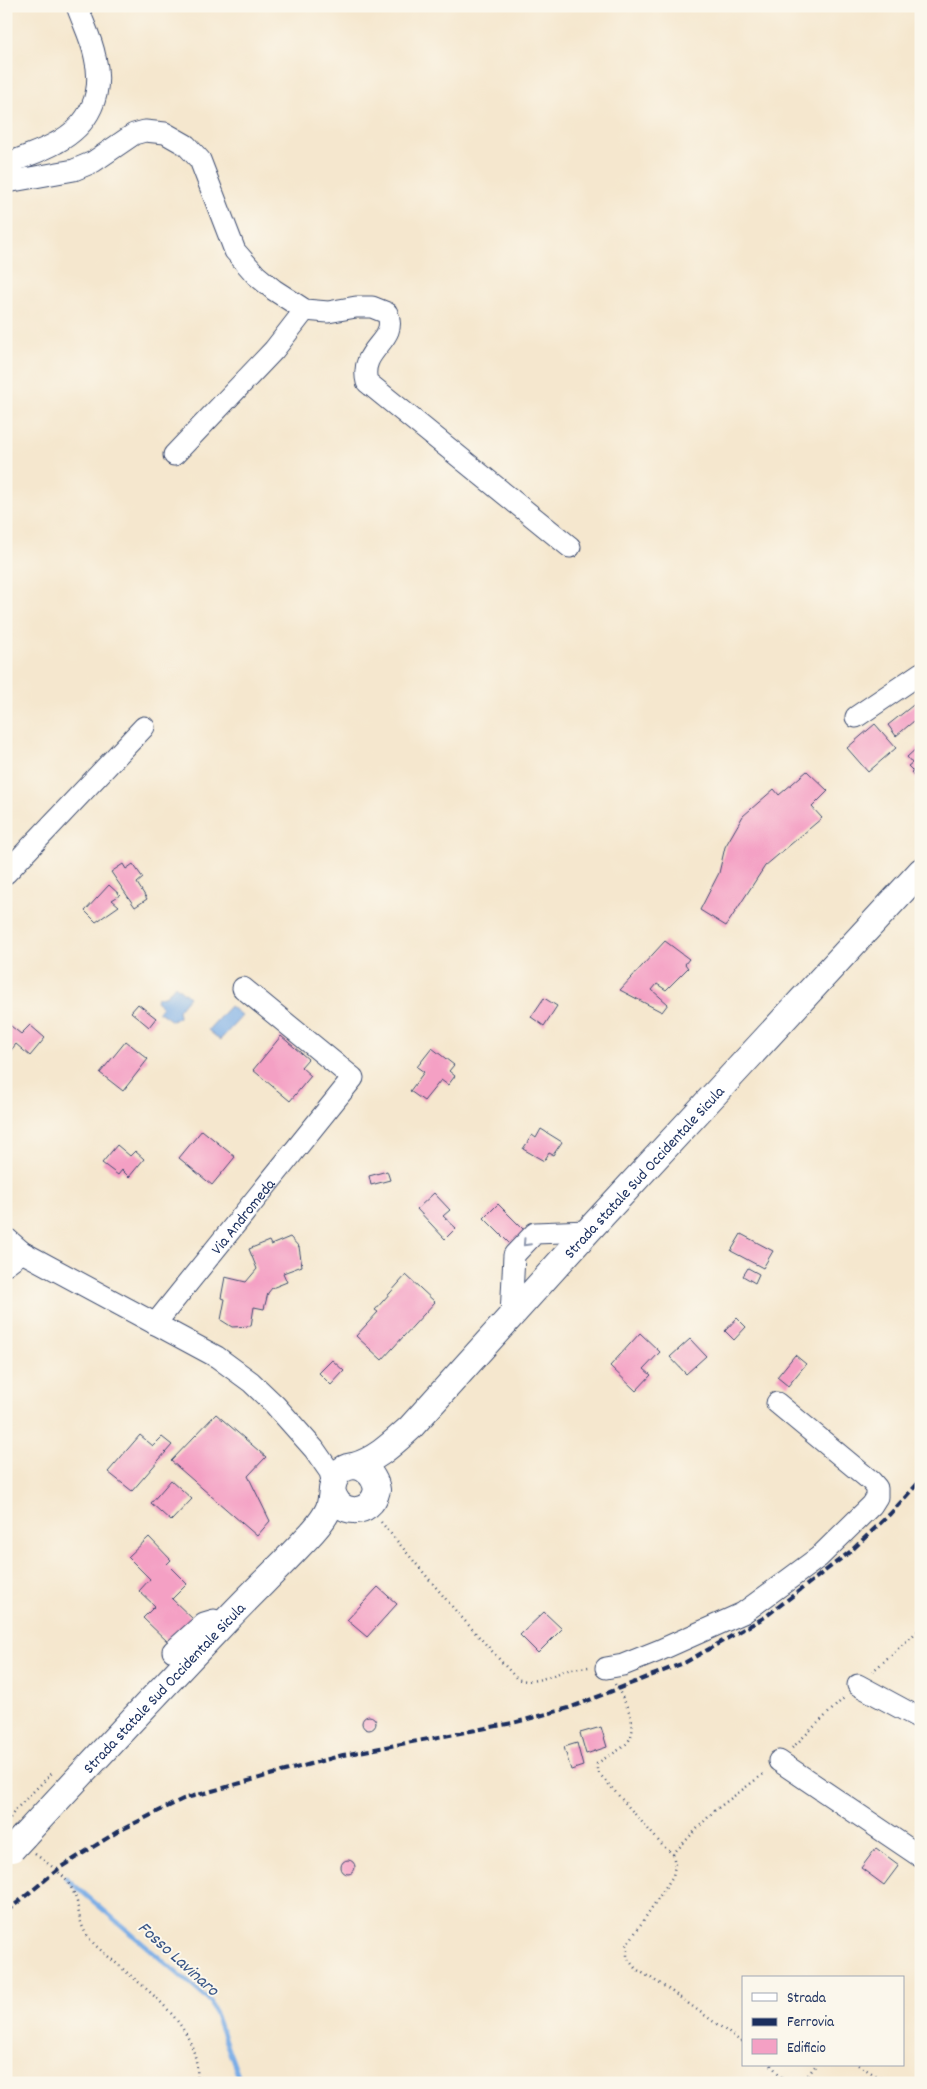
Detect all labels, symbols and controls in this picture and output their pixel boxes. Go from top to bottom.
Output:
street label: Strada statale Sud Occidentale Sicula [559,1081,731,1265]
street label: Via Andromeda [206,1174,282,1260]
one-way arrow [523,1237,532,1246]
street label: Strada statale Sud Occidentale Sicula [79,1598,252,1780]
water label: Fosso Lavinaro [131,1917,224,2004]
legend [742,1976,904,2066]
text: Strada [787,1988,827,2010]
text: Ferrovia [787,2012,835,2034]
text: Edificio [787,2038,826,2060]

